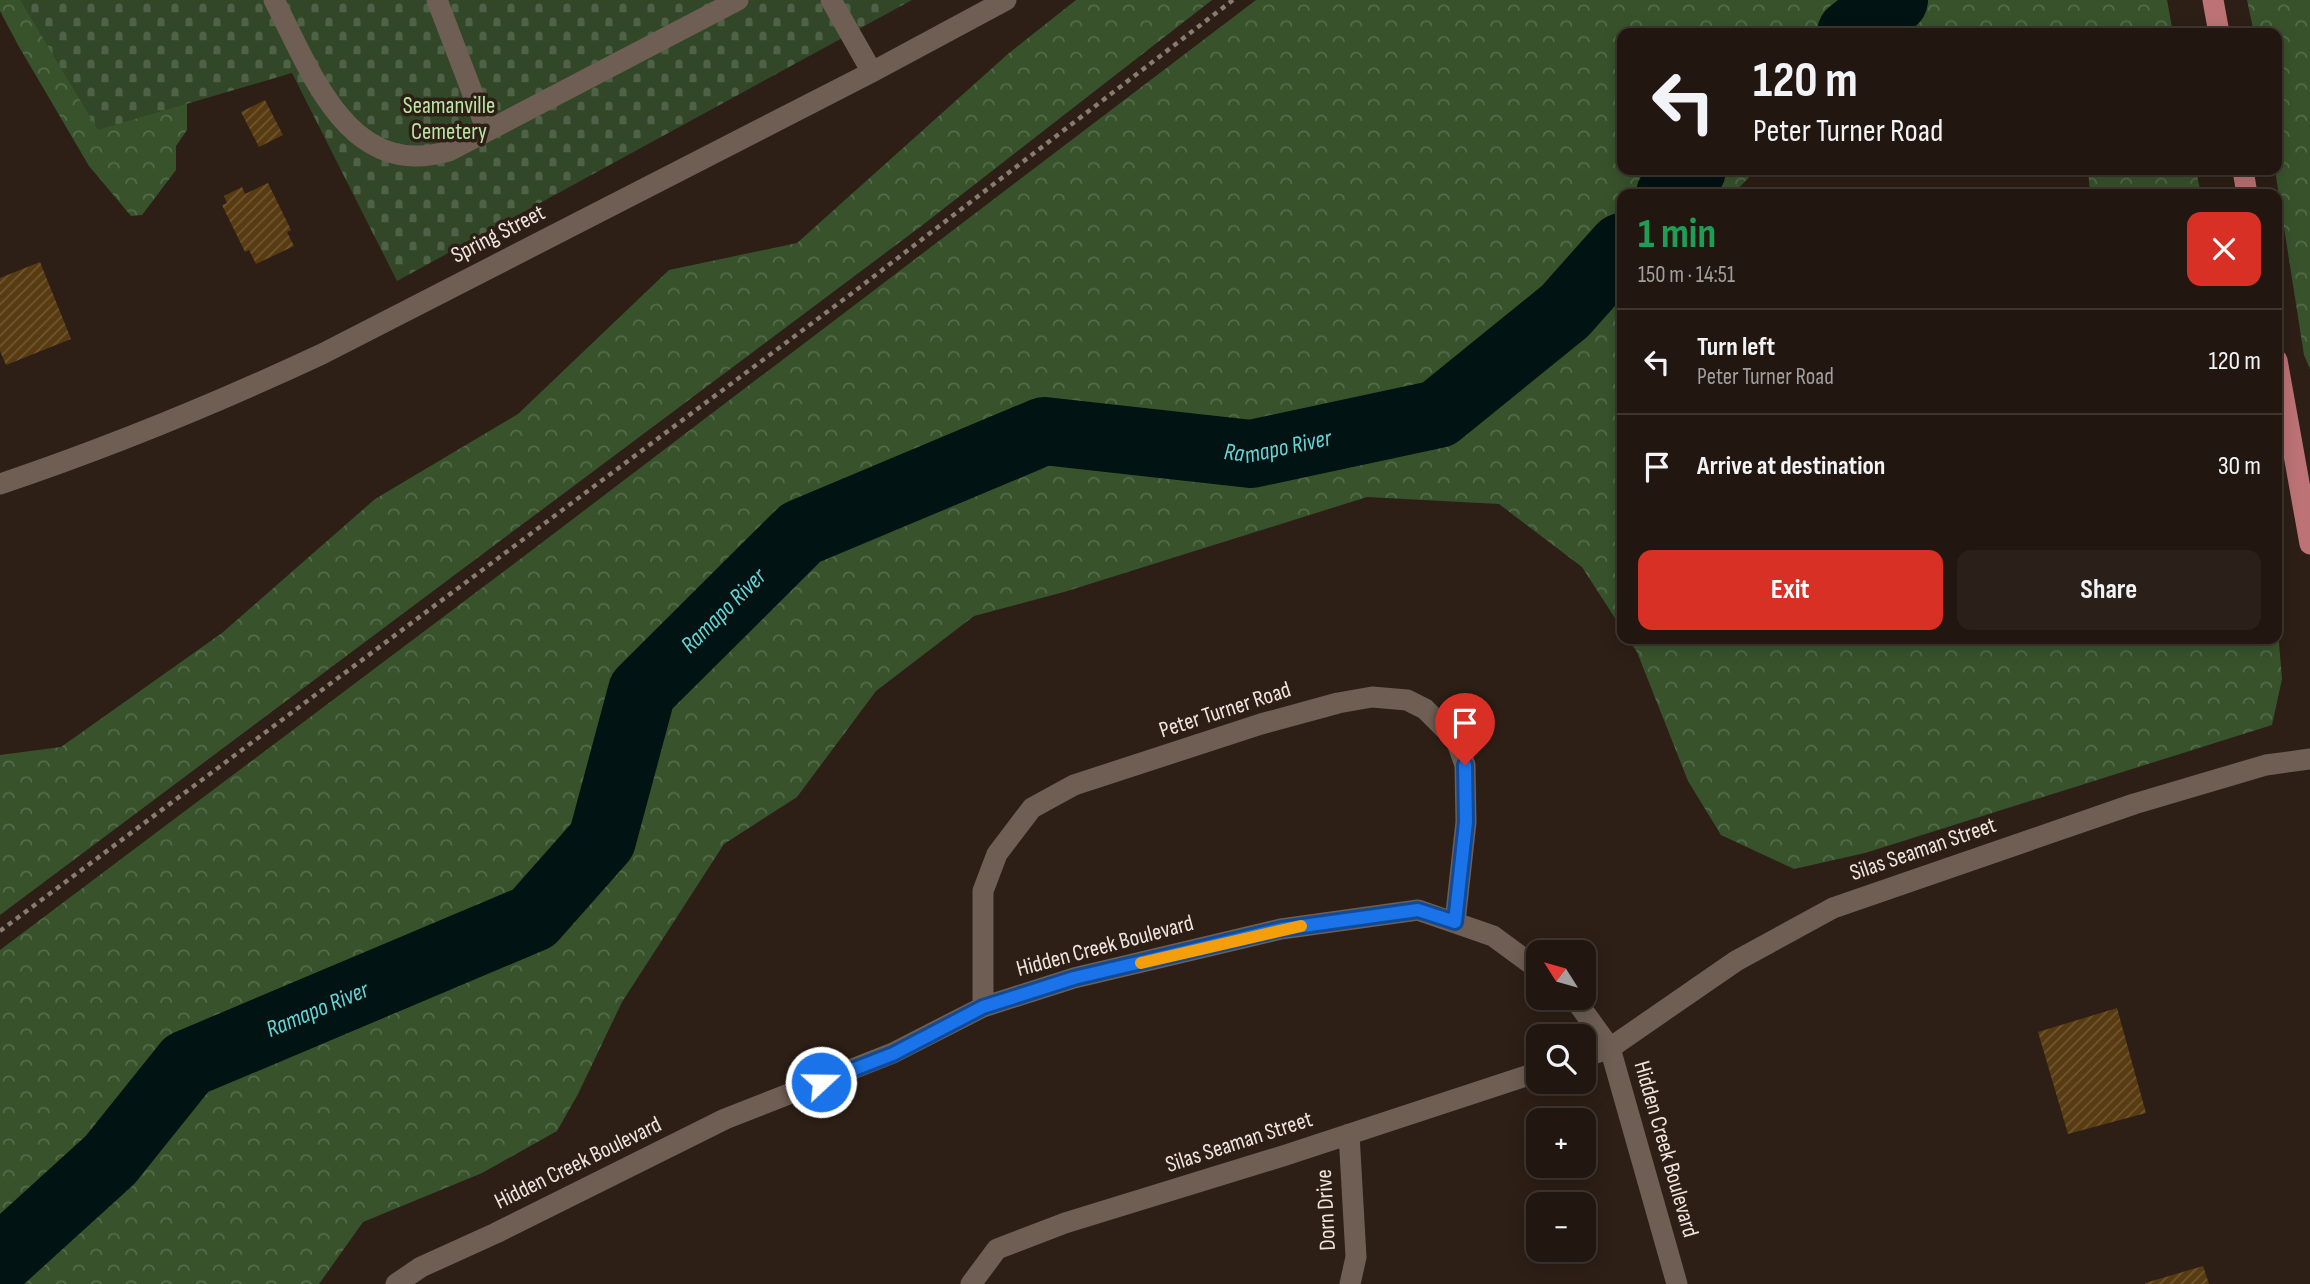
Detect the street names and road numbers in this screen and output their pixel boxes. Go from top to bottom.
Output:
street label: Spring Street [446,198,550,270]
street label: Peter Turner Road [1156,676,1294,744]
street label: Silas Seaman Street [1846,811,2000,887]
street label: Hidden Creek Boulevard [1013,909,1197,983]
street label: Hidden Creek Boulevard [1627,1058,1705,1240]
street label: Silas Seaman Street [1162,1105,1316,1179]
street label: Hidden Creek Boulevard [490,1110,666,1216]
street label: Dorn Drive [1310,1169,1342,1251]

